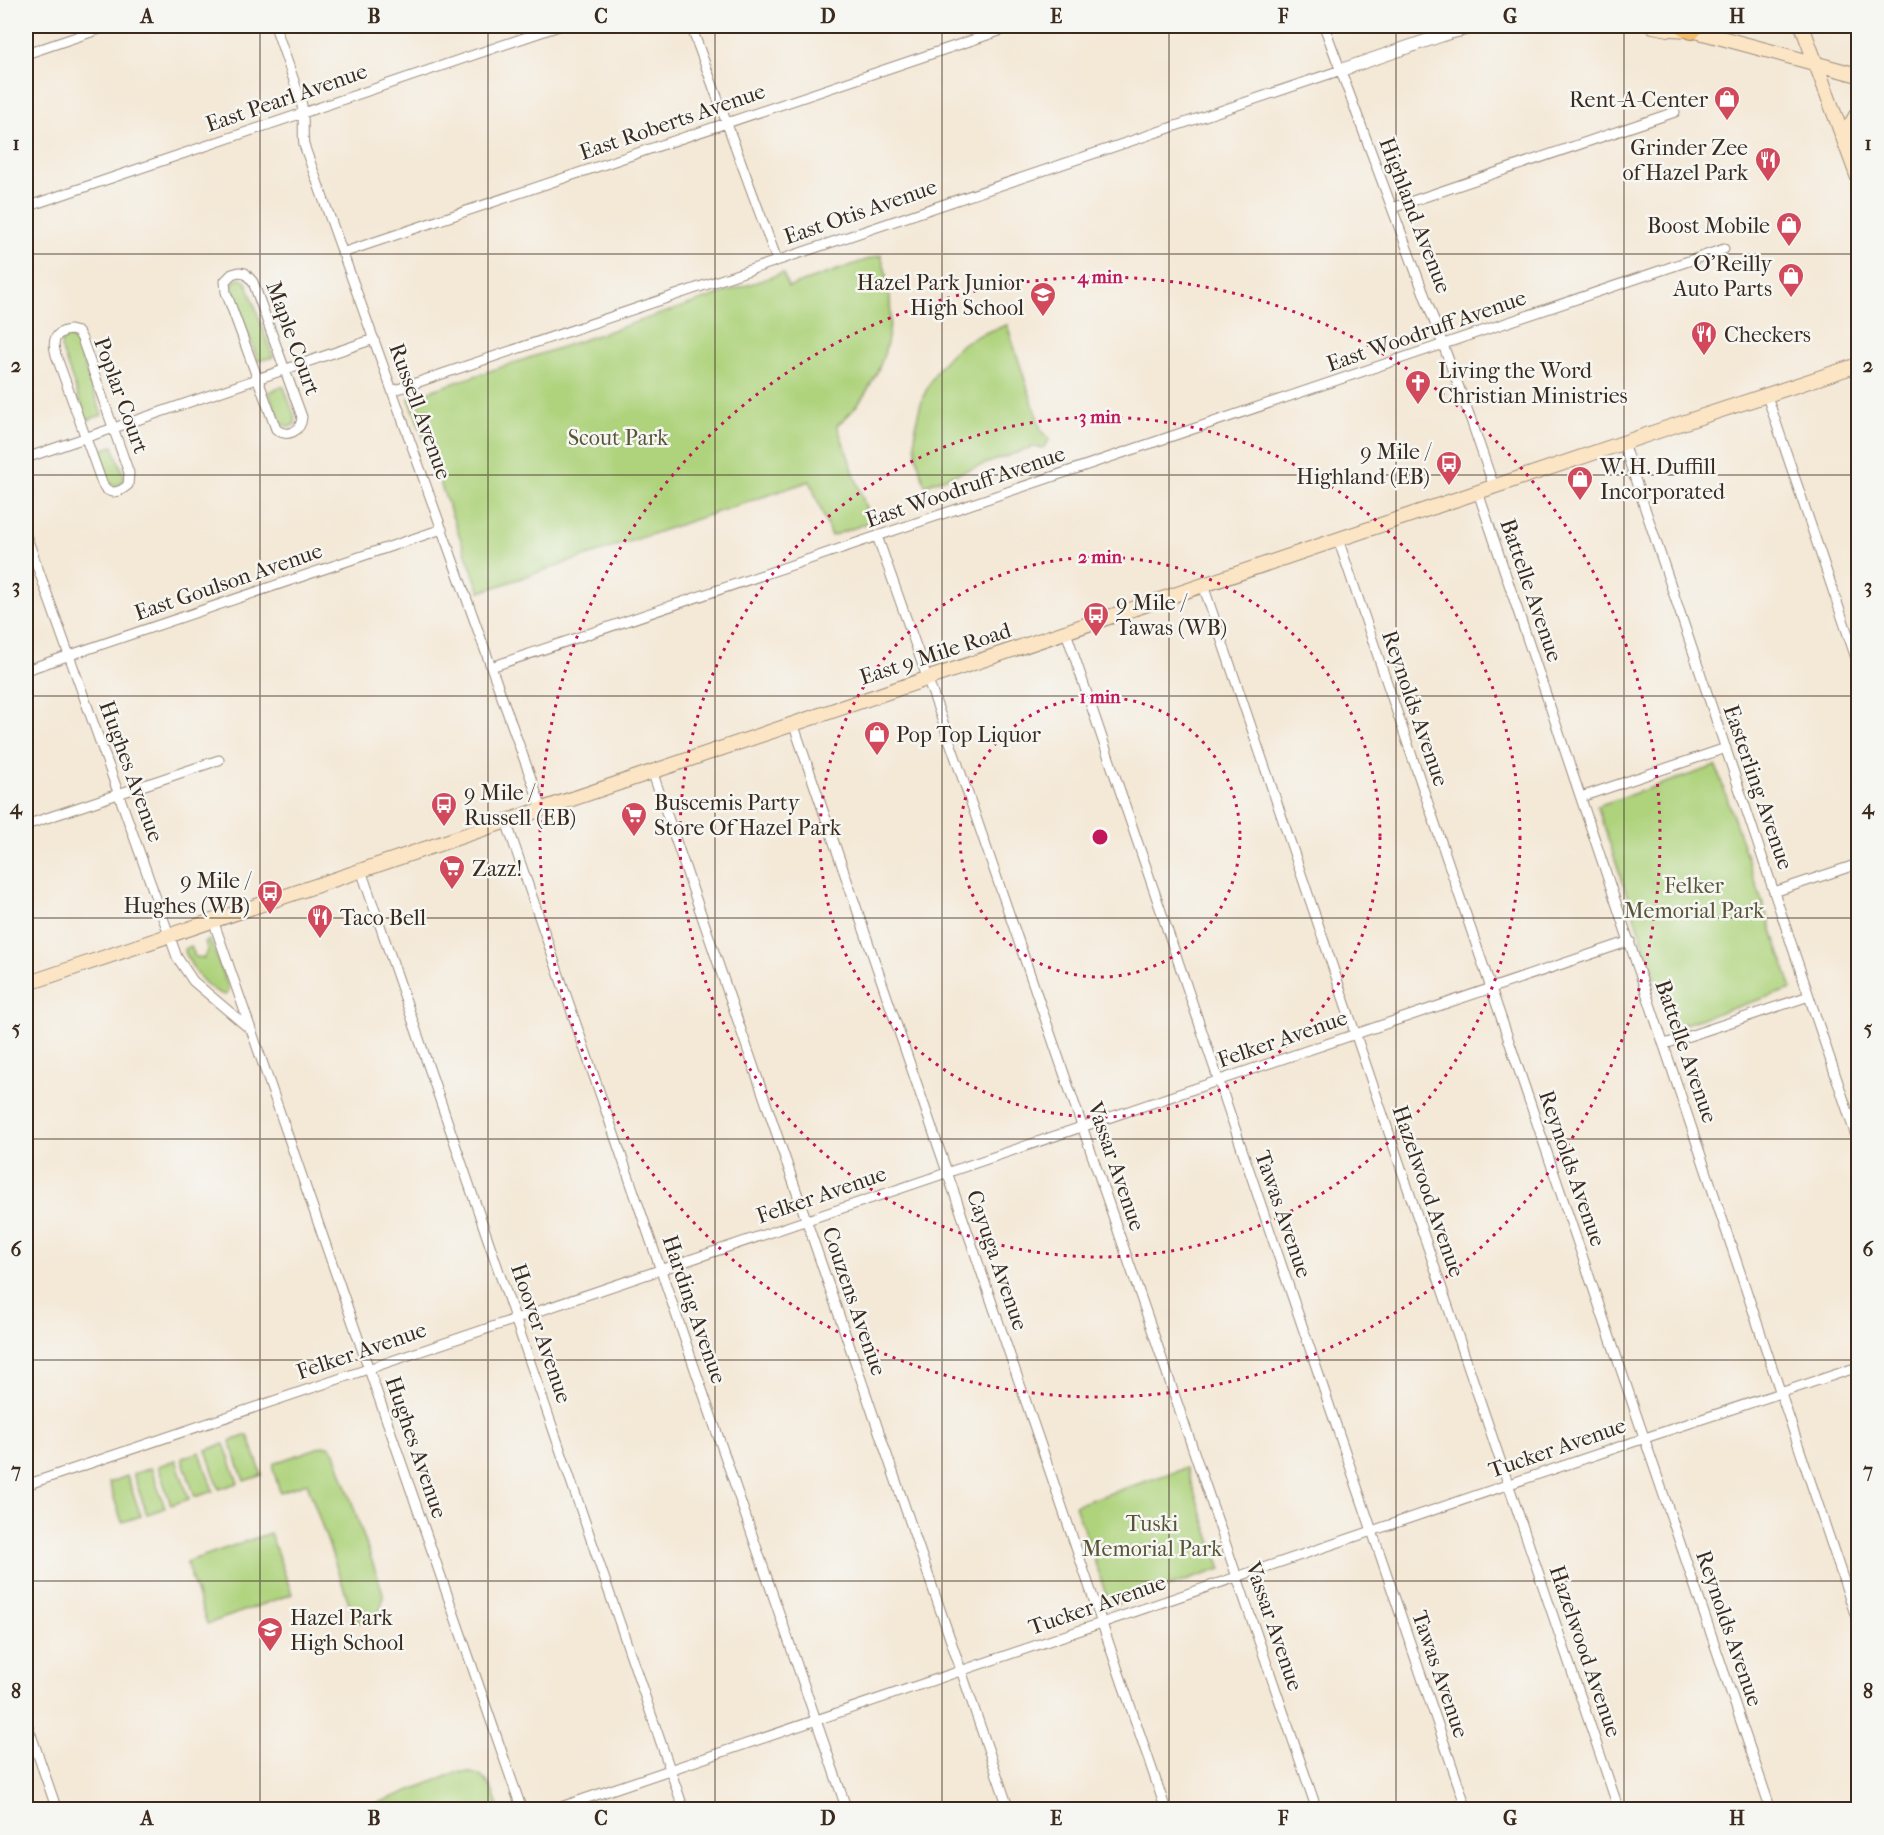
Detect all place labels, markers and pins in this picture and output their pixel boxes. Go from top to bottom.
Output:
shop icon: Rent-A-Center [1712,84,1742,122]
place label: Rent-A-Center [1569,87,1709,113]
place label: Grinder Zee of Hazel Park [1622,135,1749,186]
restaurant icon: Grinder Zee of Hazel Park [1753,145,1783,183]
shop icon: Boost Mobile [1774,210,1804,248]
place label: Boost Mobile [1647,213,1770,239]
place label: O'Reilly Auto Parts [1672,251,1773,302]
shop icon: O'Reilly Auto Parts [1776,261,1806,299]
place label: Hazel Park Junior High School [857,270,1025,321]
school or university icon: Hazel Park Junior High School [1028,280,1058,318]
restaurant icon: Checkers [1689,319,1719,357]
place label: Checkers [1724,322,1811,348]
place label: Living the Word Christian Ministries [1438,358,1628,409]
church icon: Living the Word Christian Ministries [1403,368,1433,406]
place label: 9 Mile / Highland (EB) [1296,439,1432,490]
bus stop icon: 9 Mile / Highland (EB) [1434,449,1464,487]
place label: W. H. Duffill Incorporated [1599,454,1726,505]
shop icon: W. H. Duffill Incorporated [1565,464,1595,502]
place label: 9 Mile / Tawas (WB) [1116,590,1227,641]
bus stop icon: 9 Mile / Tawas (WB) [1081,600,1111,638]
shop icon: Pop Top Liquor [862,719,892,757]
place label: Pop Top Liquor [896,722,1042,748]
place label: 9 Mile / Russell (EB) [464,780,576,831]
bus stop icon: 9 Mile / Russell (EB) [429,790,459,828]
place label: Buscemis Party Store Of Hazel Park [654,790,842,841]
supermarket icon: Buscemis Party Store Of Hazel Park [619,800,649,838]
centre of rings [1090,827,1110,847]
supermarket icon: Zazz! [437,853,467,891]
place label: Zazz! [472,856,522,882]
place label: 9 Mile / Hughes (WB) [123,868,252,919]
bus stop icon: 9 Mile / Hughes (WB) [255,878,285,916]
restaurant icon: Taco Bell [305,902,335,940]
place label: Taco Bell [340,905,426,931]
place label: Hazel Park High School [290,1605,404,1656]
school or university icon: Hazel Park High School [255,1615,285,1653]

